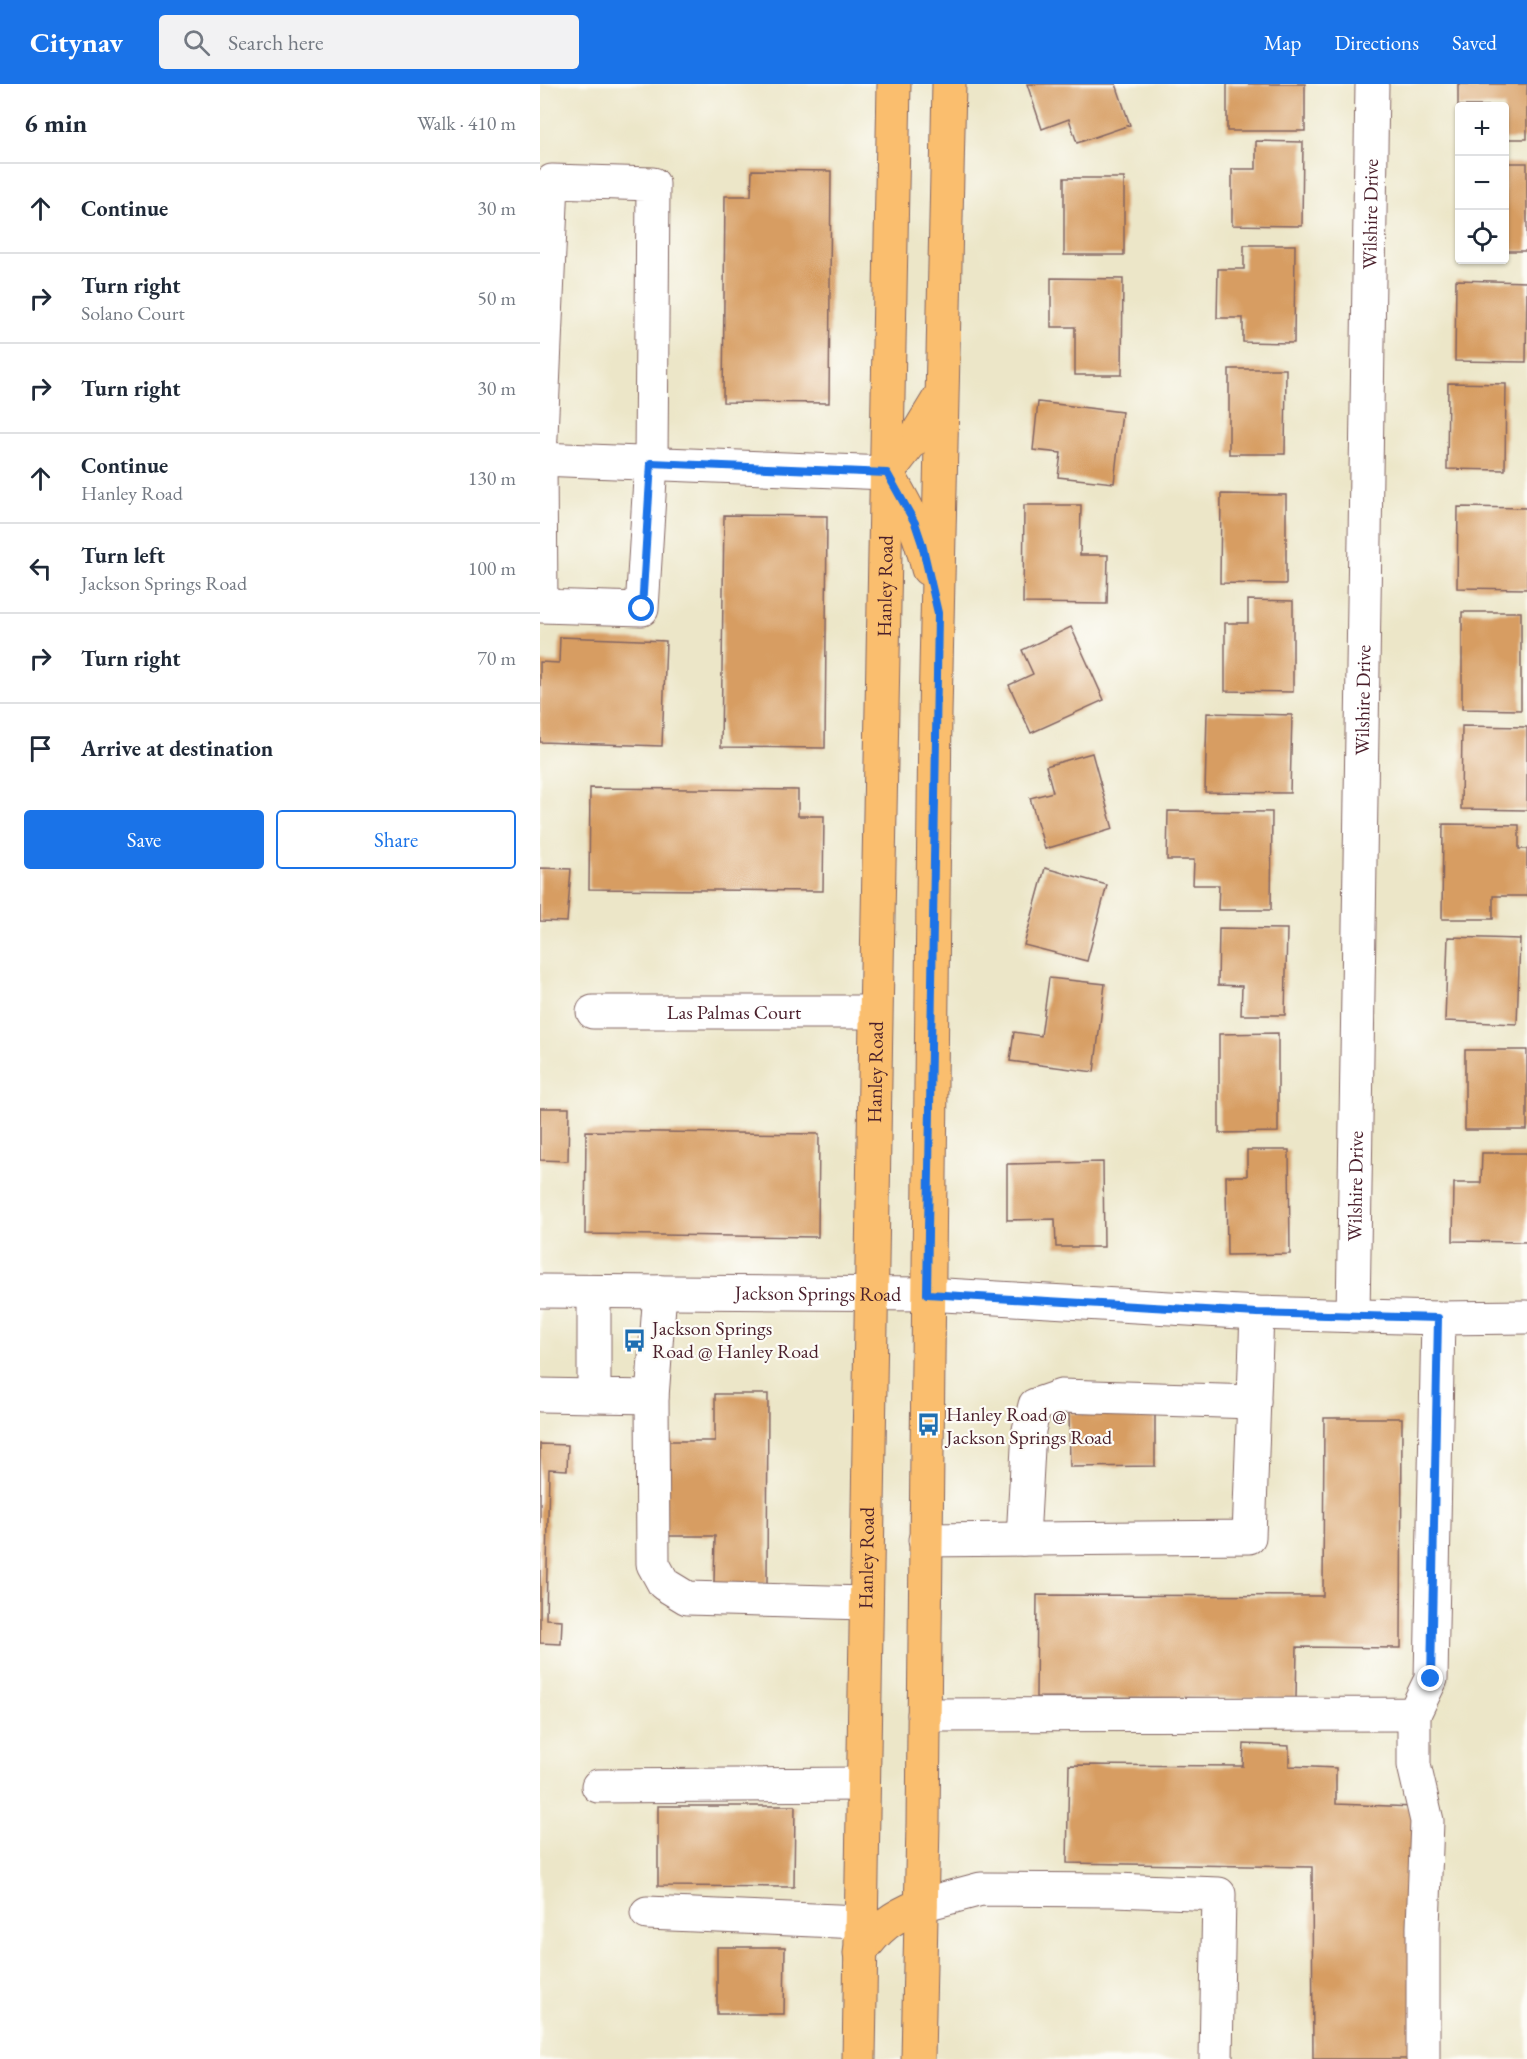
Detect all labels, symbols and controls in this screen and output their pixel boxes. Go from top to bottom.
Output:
search box [159,15,579,69]
text: Citynav [30,24,123,60]
icon: search [180,26,213,59]
text: Search here [228,28,324,57]
text: Map [1264,29,1301,56]
text: Directions [1334,29,1419,56]
text: Saved [1452,29,1497,56]
map controls [1455,102,1509,264]
button: + [1455,102,1509,156]
text: 6 min [24,106,87,140]
text: Walk · 410 m [417,110,516,136]
button: − [1455,156,1509,210]
street label: Wilshire Drive [1356,158,1384,270]
icon: ahead [24,192,57,225]
text: Continue [81,194,168,223]
text: 30 m [477,195,516,221]
button: locate [1455,210,1509,264]
text: Turn right [81,271,180,300]
icon: right [24,282,57,315]
text: 50 m [477,285,516,311]
text: Solano Court [81,300,185,326]
icon: right [24,372,57,405]
text: Turn right [81,374,180,403]
text: 30 m [477,375,516,401]
text: Continue [81,451,168,480]
icon: ahead [24,462,57,495]
text: 130 m [468,465,516,491]
text: Hanley Road [81,480,183,506]
street label: Hanley Road [871,534,899,637]
text: Turn left [81,541,165,570]
icon: left [24,552,57,585]
text: 100 m [468,555,516,581]
text: Jackson Springs Road [81,570,247,596]
route start [628,595,654,621]
icon: right [24,642,57,675]
text: Turn right [81,644,180,673]
street label: Wilshire Drive [1349,644,1376,756]
text: 70 m [477,645,516,671]
icon: arrive [24,732,57,765]
text: Arrive at destination [81,734,273,763]
button: Save [24,810,264,869]
button: Share [276,810,516,869]
street label: Las Palmas Court [667,999,802,1025]
street label: Hanley Road [861,1020,889,1123]
street label: Wilshire Drive [1341,1130,1369,1242]
street label: Jackson Springs Road [733,1279,902,1307]
place label: Jackson Springs Road @ Hanley Road [650,1315,820,1364]
bus stop icon: Jackson Springs Road @ Hanley Road [621,1327,647,1353]
place label: Hanley Road @ Jackson Springs Road [944,1401,1113,1450]
bus stop icon: Hanley Road @ Jackson Springs Road [915,1412,941,1438]
street label: Hanley Road [852,1506,880,1609]
route end [1417,1665,1443,1691]

